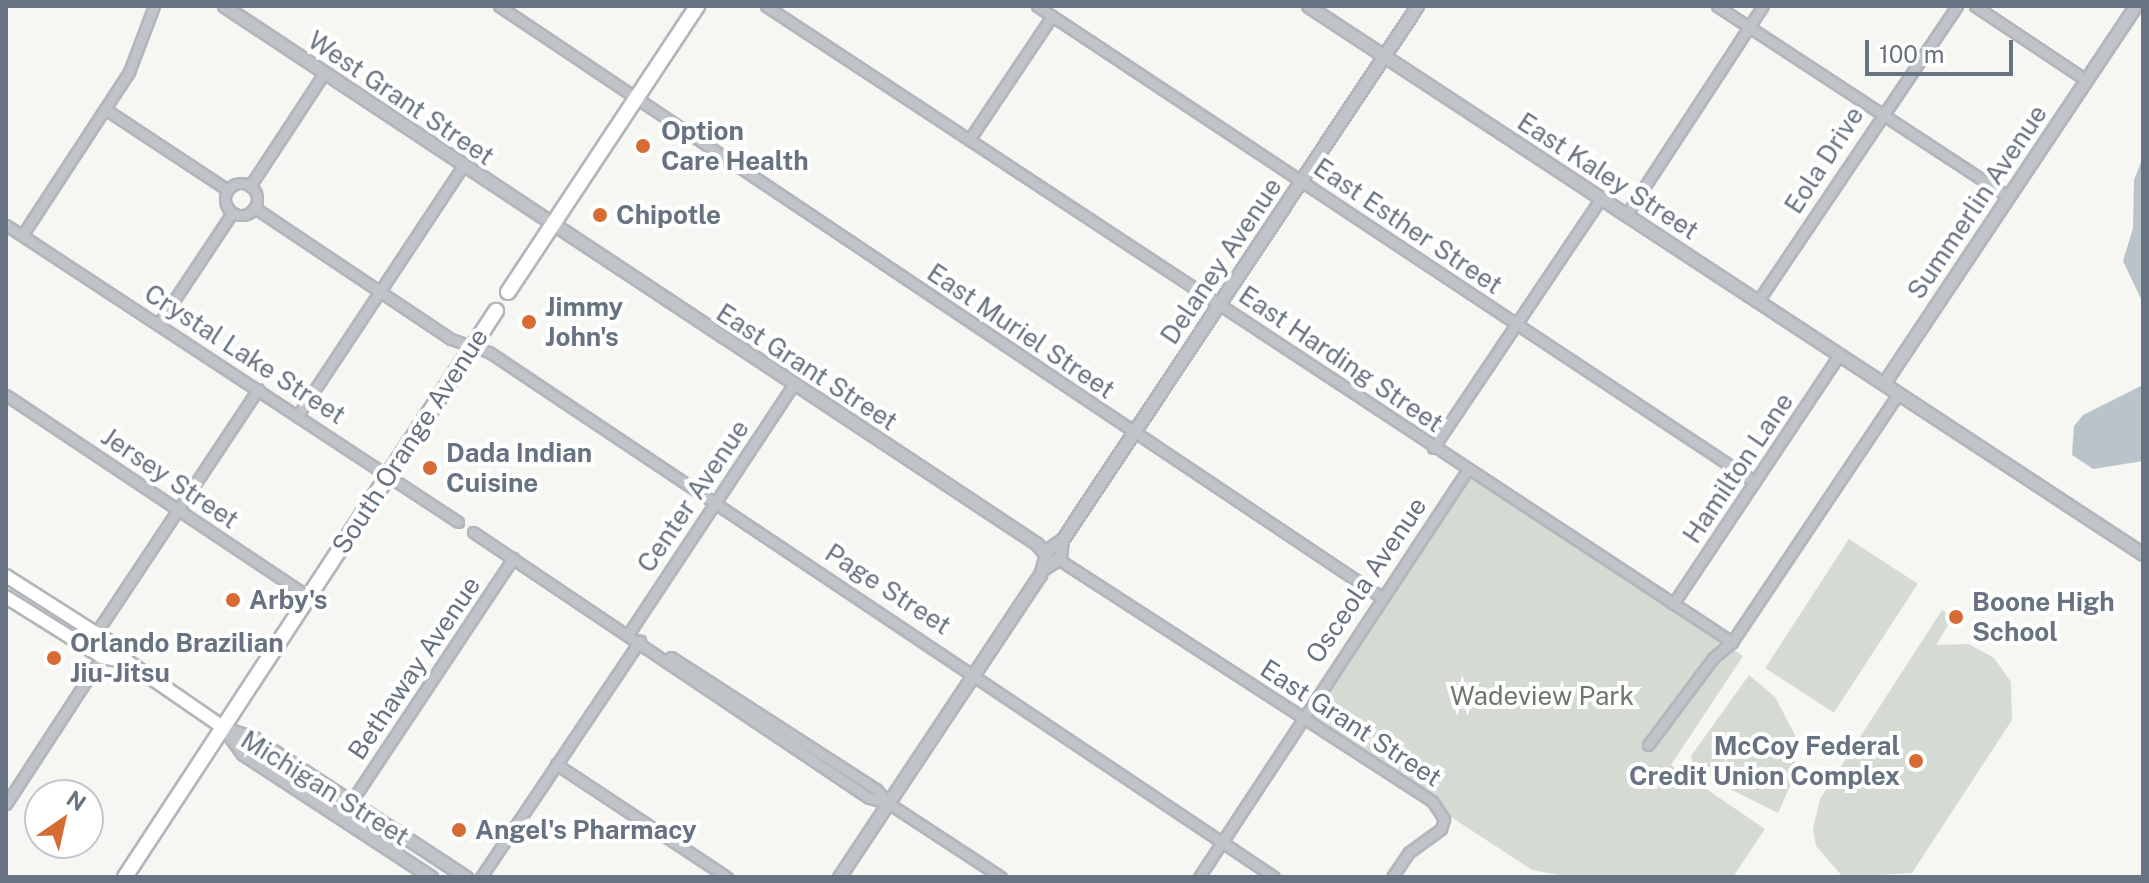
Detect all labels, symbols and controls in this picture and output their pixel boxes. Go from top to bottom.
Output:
street label: West Grant Street [302,24,500,172]
scale bar [1869,24,2017,74]
text: 100 m [1879,40,1945,68]
street label: Summerlin Avenue [1900,99,2054,305]
street label: Eola Drive [1778,101,1870,219]
street label: East Kaley Street [1512,106,1704,246]
place label: Option Care Health [661,115,809,176]
marker: Option Care Health [632,135,654,157]
street label: East Esther Street [1308,151,1508,301]
street label: Delaney Avenue [1154,172,1288,350]
place label: Chipotle [616,199,721,231]
marker: Chipotle [591,206,609,224]
street label: East Muriel Street [921,257,1121,405]
street label: Crystal Lake Street [139,277,351,431]
street label: East Harding Street [1233,279,1449,439]
place label: Jimmy John's [545,291,623,352]
street label: East Grant Street [711,297,903,437]
marker: Jimmy John's [520,313,538,331]
street label: South Orange Avenue [325,322,495,560]
street label: Hamilton Lane [1676,387,1800,549]
street label: Center Avenue [630,414,756,578]
street label: Jersey Street [95,421,245,535]
place label: Dada Indian Cuisine [446,437,592,498]
marker: Dada Indian Cuisine [421,459,439,477]
street label: Osceola Avenue [1299,491,1433,669]
street label: Page Street [819,537,957,641]
street label: Bethaway Avenue [341,571,487,765]
place label: Arby's [249,584,328,616]
place label: Boone High School [1972,586,2115,648]
marker: Arby's [224,591,242,609]
marker: Boone High School [1947,608,1965,626]
place label: Orlando Brazilian Jiu-Jitsu [70,627,284,688]
marker: Orlando Brazilian Jiu-Jitsu [45,649,63,667]
street label: East Grant Street [1255,653,1447,793]
park label: Wadeview Park [1450,680,1634,712]
street label: Michigan Street [235,724,415,852]
place label: McCoy Federal Credit Union Complex [1629,730,1900,792]
marker: McCoy Federal Credit Union Complex [1907,752,1925,770]
north arrow [24,779,104,859]
text: N [62,785,91,816]
place label: Angel's Pharmacy [475,814,697,846]
marker: Angel's Pharmacy [450,821,468,839]

